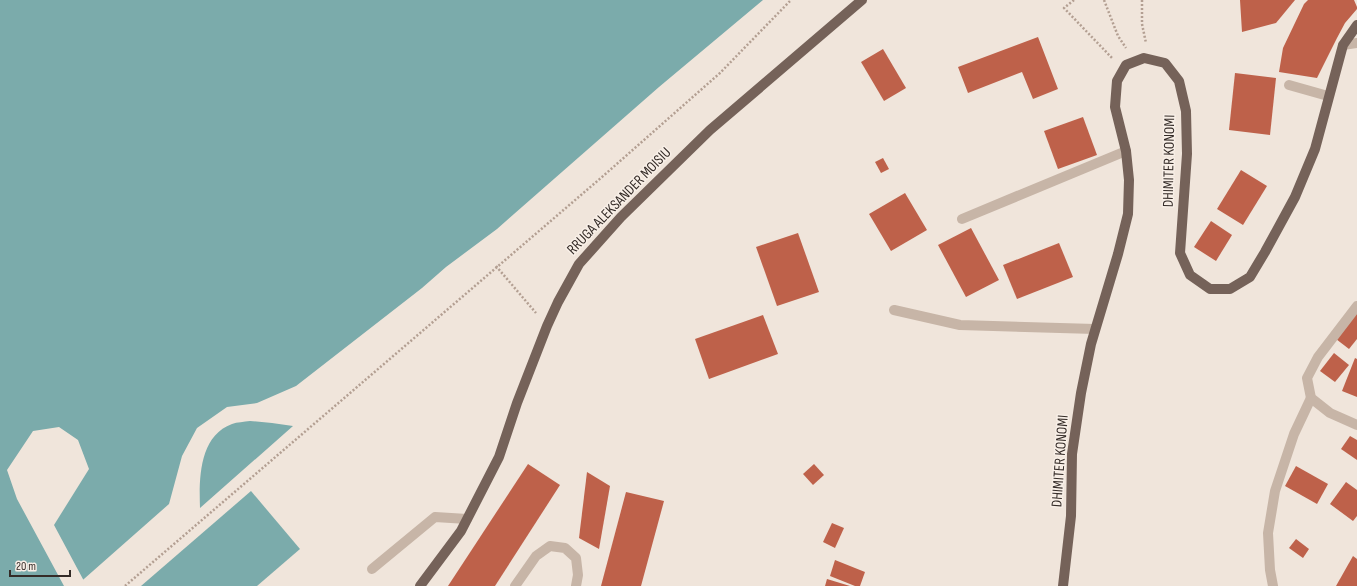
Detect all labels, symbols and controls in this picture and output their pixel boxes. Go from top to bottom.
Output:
street label: DHIMITER KONOMI [1159,115,1179,207]
street label: RRUGA ALEKSANDER MOISIU [563,143,675,259]
street label: DHIMITER KONOMI [1047,414,1073,508]
scale bar [10,552,70,578]
text: 20 m [16,559,36,574]

